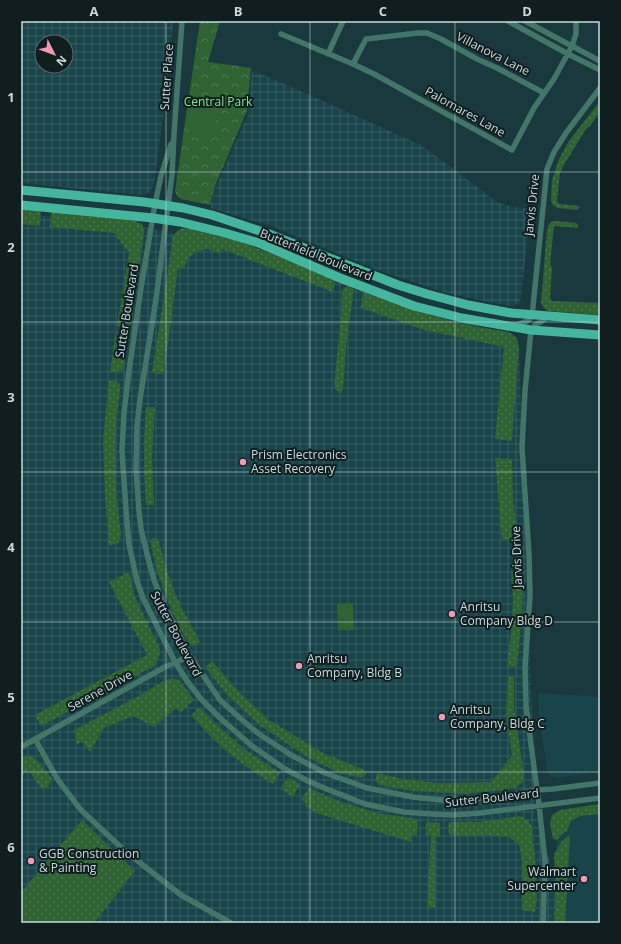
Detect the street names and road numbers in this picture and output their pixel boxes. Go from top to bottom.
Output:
street label: Villanova Lane [454,28,533,79]
street label: Sutter Place [156,43,177,111]
street label: Palomares Lane [422,82,509,141]
street label: Jarvis Drive [520,173,543,238]
street label: Butterfield Boulevard [258,224,375,285]
street label: Sutter Boulevard [111,263,142,359]
street label: Jarvis Drive [507,525,526,589]
street label: Sutter Boulevard [147,588,206,679]
street label: Serene Drive [64,666,135,715]
street label: Sutter Boulevard [444,784,540,811]

